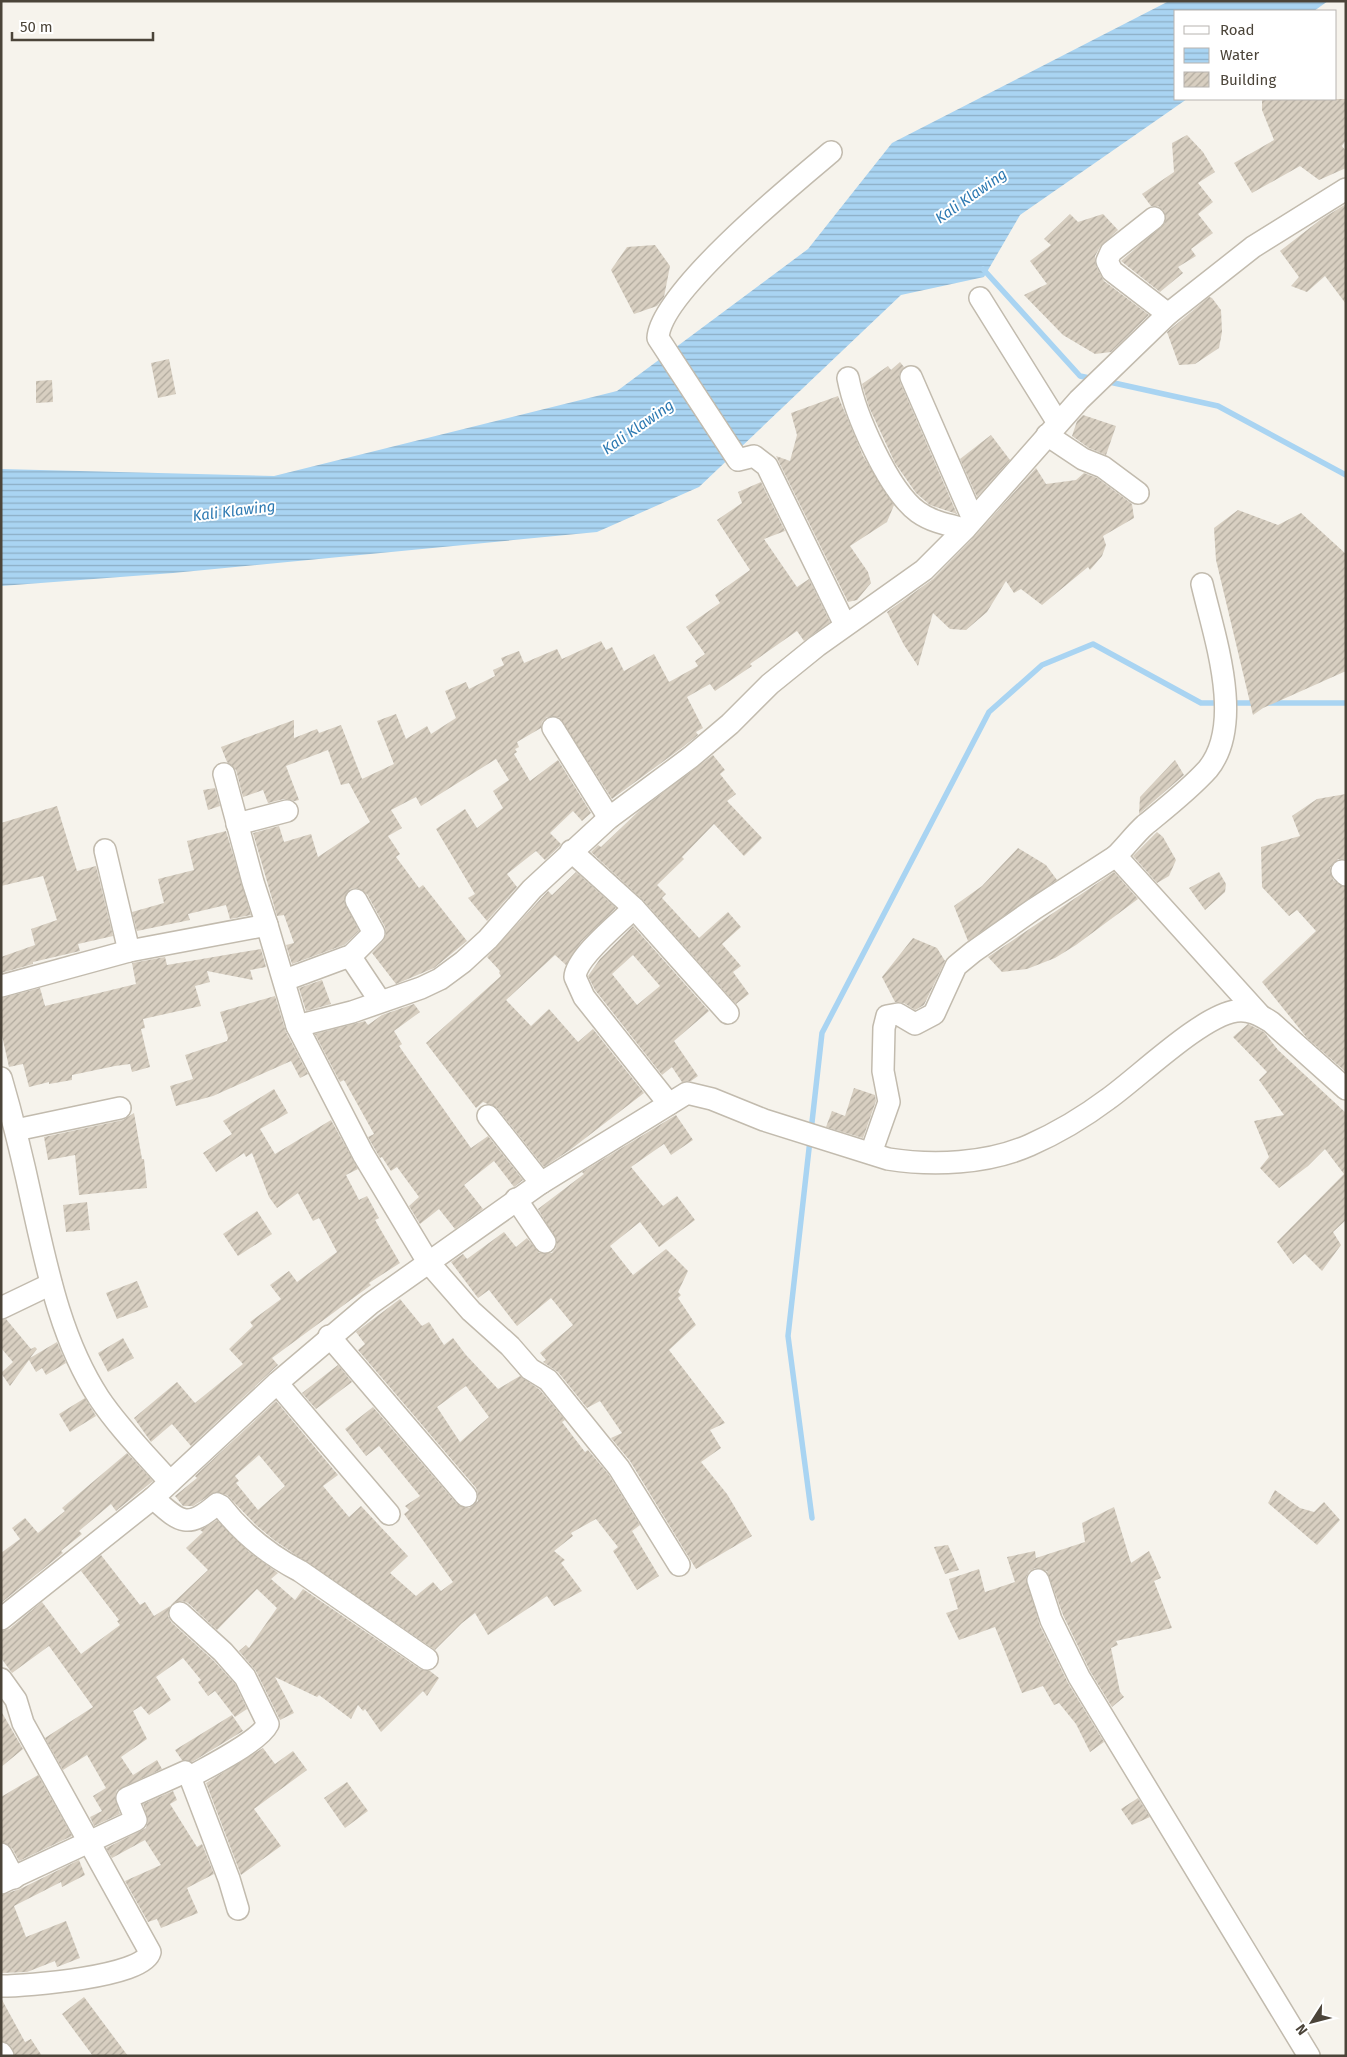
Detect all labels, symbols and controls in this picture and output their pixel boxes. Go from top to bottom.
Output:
scale bar [12,10,154,42]
legend [1174,10,1337,100]
text: 50 m [20,18,53,36]
text: Road [1220,21,1255,39]
text: Water [1220,46,1259,64]
text: Building [1220,71,1276,89]
water label: Kali Klawing [932,165,1010,227]
water label: Kali Klawing [599,396,677,458]
water label: Kali Klawing [192,497,276,525]
north arrow [1287,1997,1337,2047]
text: N [1292,2021,1311,2038]

